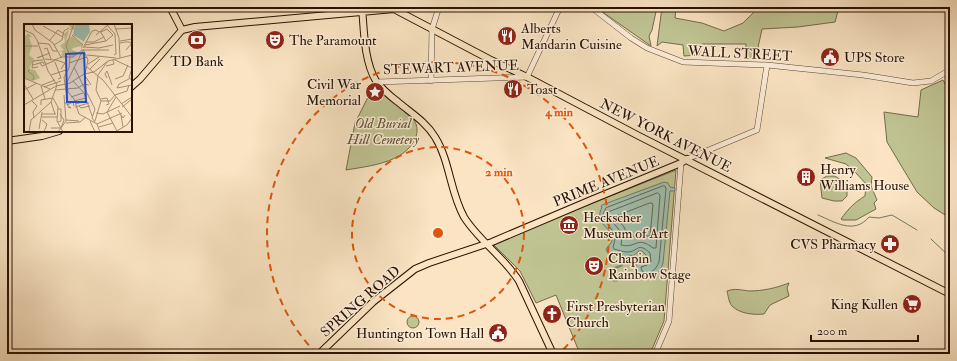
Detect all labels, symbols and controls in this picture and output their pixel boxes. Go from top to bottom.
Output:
place label: Alberts Mandarin Cuisine [520,20,622,53]
inset map [24,24,132,132]
restaurant icon: Alberts Mandarin Cuisine [496,25,518,47]
bank icon: TD Bank [186,29,208,51]
theatre icon: The Paramount [264,29,286,51]
place label: The Paramount [289,32,377,49]
street label: WALL STREET [686,42,793,65]
public building icon: UPS Store [819,46,841,68]
place label: UPS Store [844,49,905,66]
place label: TD Bank [170,53,224,70]
street label: STEWART AVENUE [383,57,519,78]
place label: Civil War Memorial [306,76,362,109]
restaurant icon: Toast [502,78,524,100]
place icon: Civil War Memorial [364,81,386,103]
place label: Toast [527,81,558,98]
street label: NEW YORK AVENUE [597,95,734,176]
text: 4 min [544,105,574,120]
park label: Old Burial Hill Cemetery [346,115,419,148]
street label: PRIME AVENUE [551,152,662,210]
place label: Henry Williams House [819,161,909,194]
text: 2 min [485,165,513,180]
building icon: Henry Williams House [795,166,817,188]
place label: Heckscher Museum of Art [583,209,669,242]
museum icon: Heckscher Museum of Art [558,214,580,236]
centre of rings [431,226,445,240]
pharmacy icon: CVS Pharmacy [879,233,901,255]
place label: CVS Pharmacy [790,236,877,254]
place label: Chapin Rainbow Stage [608,250,691,283]
theatre icon: Chapin Rainbow Stage [583,255,605,277]
street label: SPRING ROAD [317,262,404,341]
supermarket icon: King Kullen [901,293,923,315]
place label: King Kullen [830,296,898,313]
place label: First Presbyterian Church [566,298,665,331]
church icon: First Presbyterian Church [541,303,563,325]
scale bar [811,317,918,343]
public building icon: Huntington Town Hall [487,322,509,344]
text: 200 m [817,324,848,339]
place label: Huntington Town Hall [356,325,484,342]

